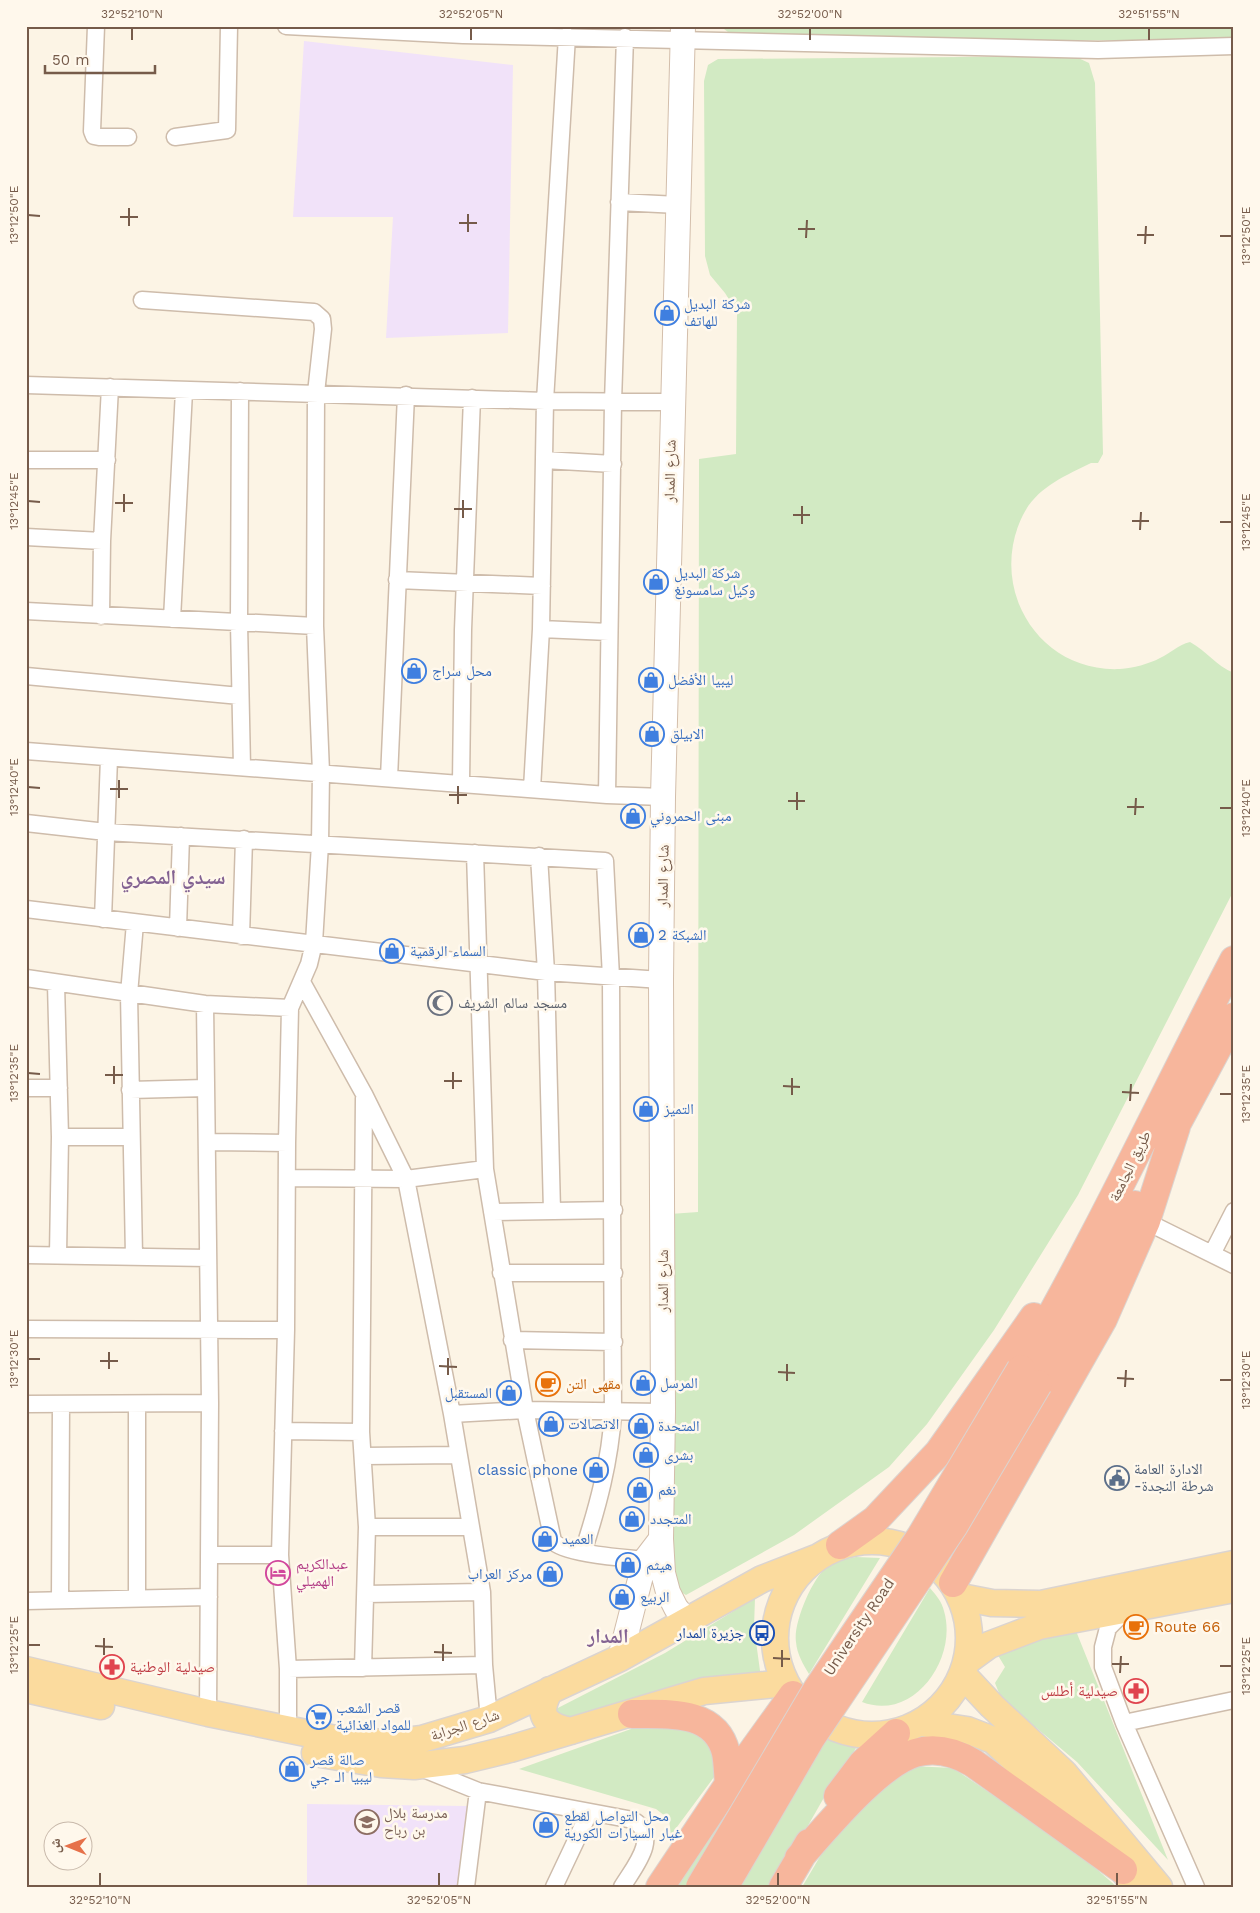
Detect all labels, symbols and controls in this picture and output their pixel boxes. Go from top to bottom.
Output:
text: 32°52'10"N [101,7,163,21]
text: 32°52'05"N [439,7,503,21]
text: 32°52'00"N [778,7,842,21]
text: 32°51'55"N [1118,7,1180,21]
scale bar [45,42,155,74]
text: 50 m [52,51,89,69]
text: 13°12'50"E [7,185,21,244]
text: 13°12'50"E [1239,206,1253,265]
place label: شركة البديل للهاتف [684,295,750,330]
shop icon: شركة البديل للهاتف [654,300,680,326]
street label: شارع المدار [660,439,681,504]
text: 13°12'45"E [7,472,21,530]
text: 13°12'45"E [1239,493,1253,551]
place label: شركة البديل وكيل سامسونغ [674,564,755,600]
shop icon: شركة البديل وكيل سامسونغ [643,569,669,595]
shop icon: محل سراج [401,658,427,684]
place label: محل سراج [432,662,492,681]
shop icon: ليبيا الأفضل [638,667,664,693]
place label: ليبيا الأفضل [668,671,733,690]
shop icon: الابيلق [639,721,665,747]
place label: الابيلق [670,725,704,744]
text: 13°12'40"E [7,758,21,816]
text: 13°12'40"E [1239,779,1253,837]
shop icon: مبنى الحمروني [620,803,646,829]
place label: مبنى الحمروني [650,807,732,828]
street label: شارع المدار [653,844,674,909]
district label: سيدي المصري [120,865,226,893]
shop icon: الشبكة 2 [628,922,654,948]
place label: الشبكة 2 [658,926,707,944]
shop icon: السماء الرقمية [379,938,405,964]
place label: السماء الرقمية [410,942,486,960]
mosque icon: مسجد سالم الشريف [427,990,453,1016]
place label: مسجد سالم الشريف [458,994,567,1013]
text: 13°12'35"E [7,1044,21,1102]
text: 13°12'35"E [1239,1065,1253,1123]
shop icon: التميز [633,1096,659,1122]
place label: التميز [663,1100,694,1118]
street label: طريق الجامعة [1105,1128,1156,1205]
street label: شارع المدار [654,1249,673,1314]
text: 13°12'30"E [7,1329,21,1388]
text: 13°12'30"E [1239,1350,1253,1409]
shop icon: المرسل [630,1370,656,1396]
cafe icon: مقهى التن [535,1371,561,1397]
place label: المرسل [660,1374,698,1393]
place label: مقهى التن [566,1375,621,1394]
shop icon: المستقبل [496,1380,522,1406]
place label: المستقبل [445,1384,492,1403]
shop icon: الاتصالات [538,1411,564,1437]
shop icon: المتحدة [628,1413,654,1439]
place label: الاتصالات [568,1415,619,1433]
place label: المتحدة [658,1417,700,1435]
shop icon: بشرى [633,1442,659,1468]
place label: بشرى [664,1446,693,1465]
shop icon: classic phone [583,1457,609,1483]
place label: الادارة العامة -شرطة النجدة [1134,1460,1214,1495]
place label: classic phone [478,1461,578,1479]
public building icon: الادارة العامة -شرطة النجدة [1104,1465,1130,1491]
shop icon: نغم [627,1477,653,1503]
place label: نغم [658,1481,676,1500]
shop icon: المتجدد [619,1506,645,1532]
place label: المتجدد [650,1510,692,1528]
shop icon: العميد [532,1526,558,1552]
place label: العميد [562,1530,594,1548]
shop icon: هيثم [615,1552,641,1578]
place label: عبدالكريم الهميلي [296,1555,348,1593]
place label: هيثم [646,1556,672,1575]
hotel icon: عبدالكريم الهميلي [265,1560,291,1586]
shop icon: مركز العراب [537,1561,563,1587]
place label: مركز العراب [468,1565,532,1583]
street label: University Road [820,1575,898,1679]
shop icon: الربيع [609,1584,635,1610]
place label: الربيع [640,1588,670,1607]
cafe icon: Route 66 [1123,1614,1149,1640]
text: 13°12'25"E [7,1616,21,1674]
place label: Route 66 [1154,1618,1220,1636]
bus stop icon: جزيرة المدار [749,1620,775,1646]
district label: المدار [586,1624,629,1648]
place label: جزيرة المدار [676,1624,744,1642]
text: 13°12'25"E [1239,1637,1253,1695]
pharmacy icon: صيدلية الوطنية [99,1654,125,1680]
place label: صيدلية الوطنية [130,1658,215,1676]
pharmacy icon: صيدلية أطلس [1123,1678,1149,1704]
place label: صيدلية أطلس [1041,1682,1118,1701]
place label: قصر الشعب للمواد الغذائية [336,1699,411,1734]
supermarket icon: قصر الشعب للمواد الغذائية [306,1704,332,1730]
street label: شارع الجرابة [429,1705,502,1745]
place label: صالة قصر ليبيا الـ جي [309,1751,372,1789]
shop icon: صالة قصر ليبيا الـ جي [279,1756,305,1782]
place label: مدرسة بلال بن رباح [384,1804,448,1840]
place label: محل التواصل لقطع غيار السيارات الكورية [564,1807,682,1842]
school or university icon: مدرسة بلال بن رباح [354,1809,380,1835]
shop icon: محل التواصل لقطع غيار السيارات الكورية [533,1812,559,1838]
north arrow [42,1820,92,1870]
text: ش [47,1838,64,1853]
text: 32°52'10"N [69,1893,131,1907]
text: 32°52'05"N [407,1893,471,1907]
text: 32°52'00"N [746,1893,810,1907]
text: 32°51'55"N [1086,1893,1148,1907]

